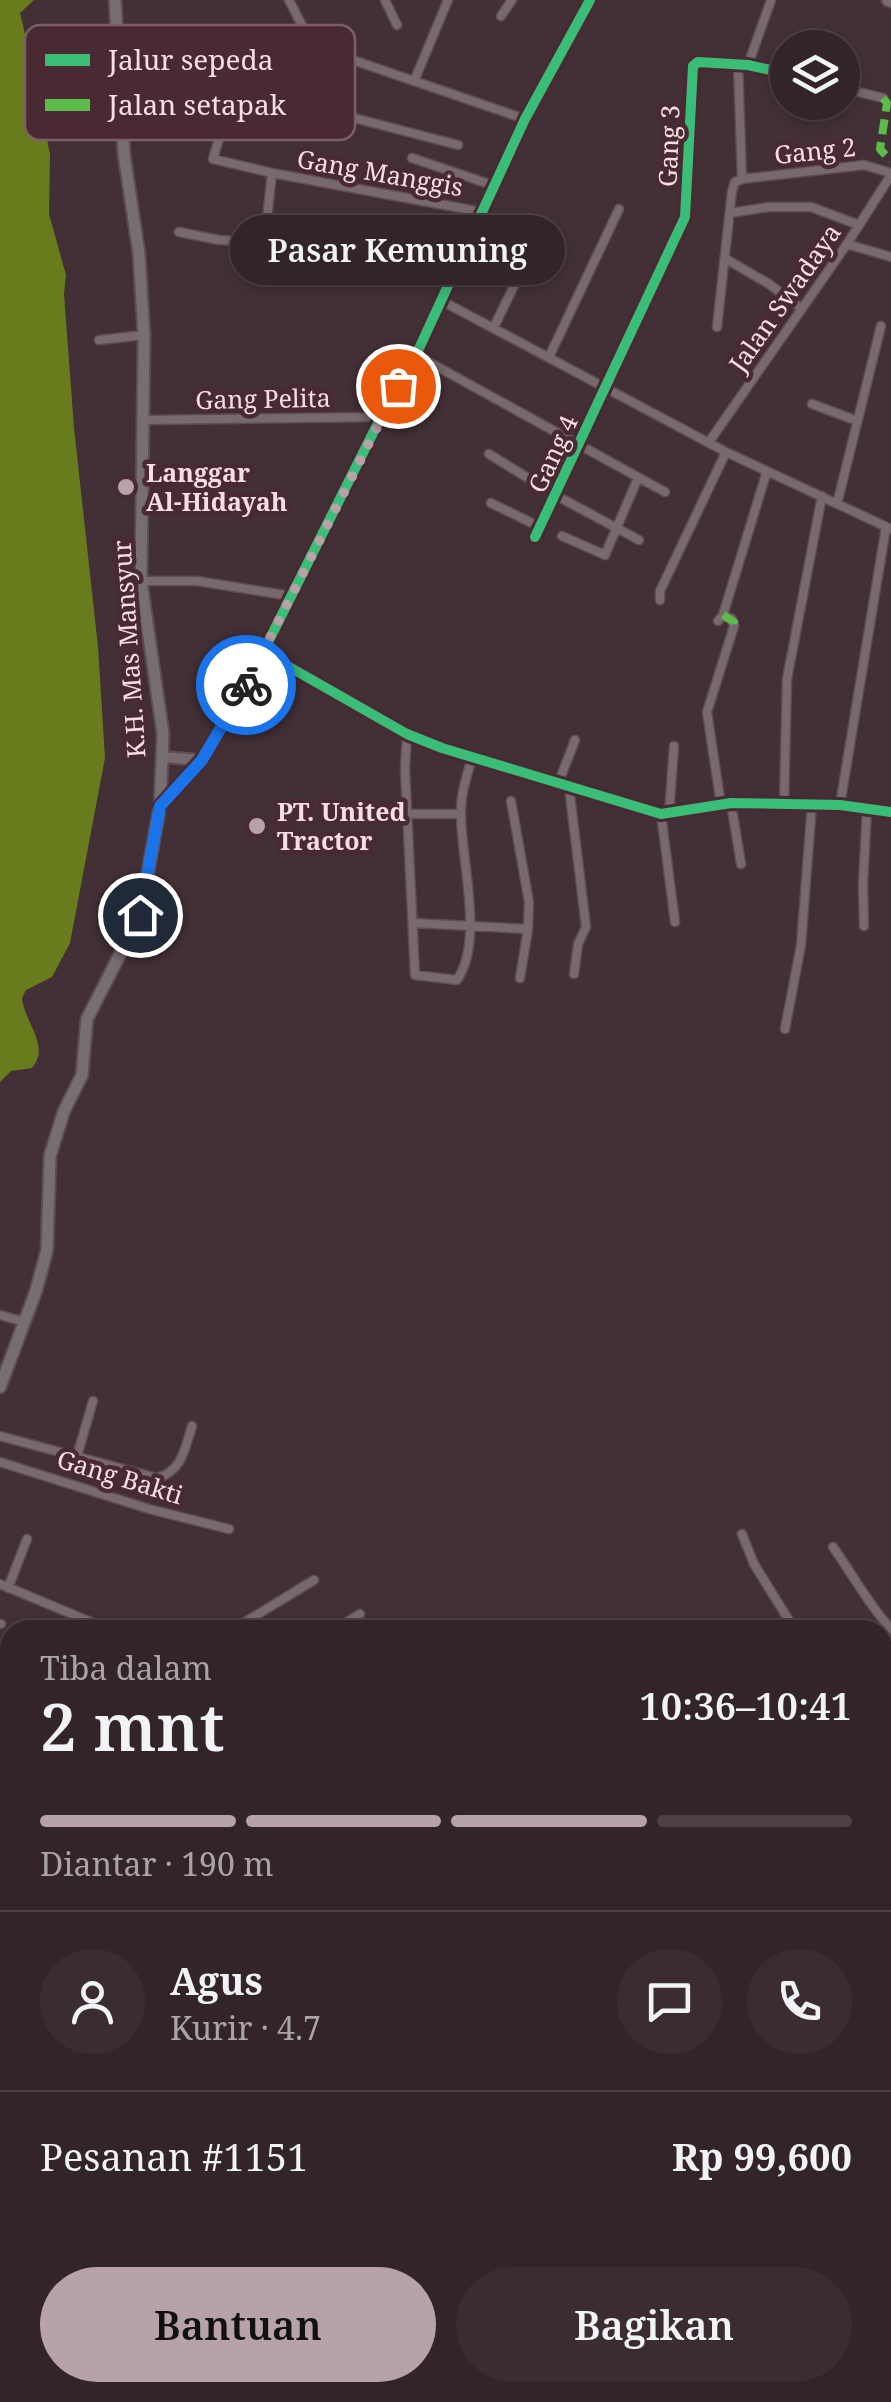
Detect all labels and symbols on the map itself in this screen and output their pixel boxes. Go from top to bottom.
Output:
legend [25,25,355,140]
text: Jalur sepeda [107,40,273,78]
text: Jalan setapak [107,85,287,123]
street label: Gang 3 [650,104,686,188]
street label: Gang 2 [772,129,857,171]
street label: Gang Manggis [295,141,466,203]
callout: Pasar Kemuning [230,216,566,286]
street label: Jalan Swadaya [720,217,848,379]
pin [356,344,441,429]
street label: Gang Pelita [195,380,331,416]
street label: Gang 4 [519,409,585,498]
place label: Langgar Al-Hidayah [146,455,288,518]
marker: Langgar Al-Hidayah [115,476,137,498]
street label: K.H. Mas Mansyur [103,539,153,759]
courier [196,635,296,735]
place label: PT. United Tractor [277,794,406,857]
marker: PT. United Tractor [246,815,268,837]
pin [98,873,183,958]
street label: Gang Bakti [53,1441,187,1511]

